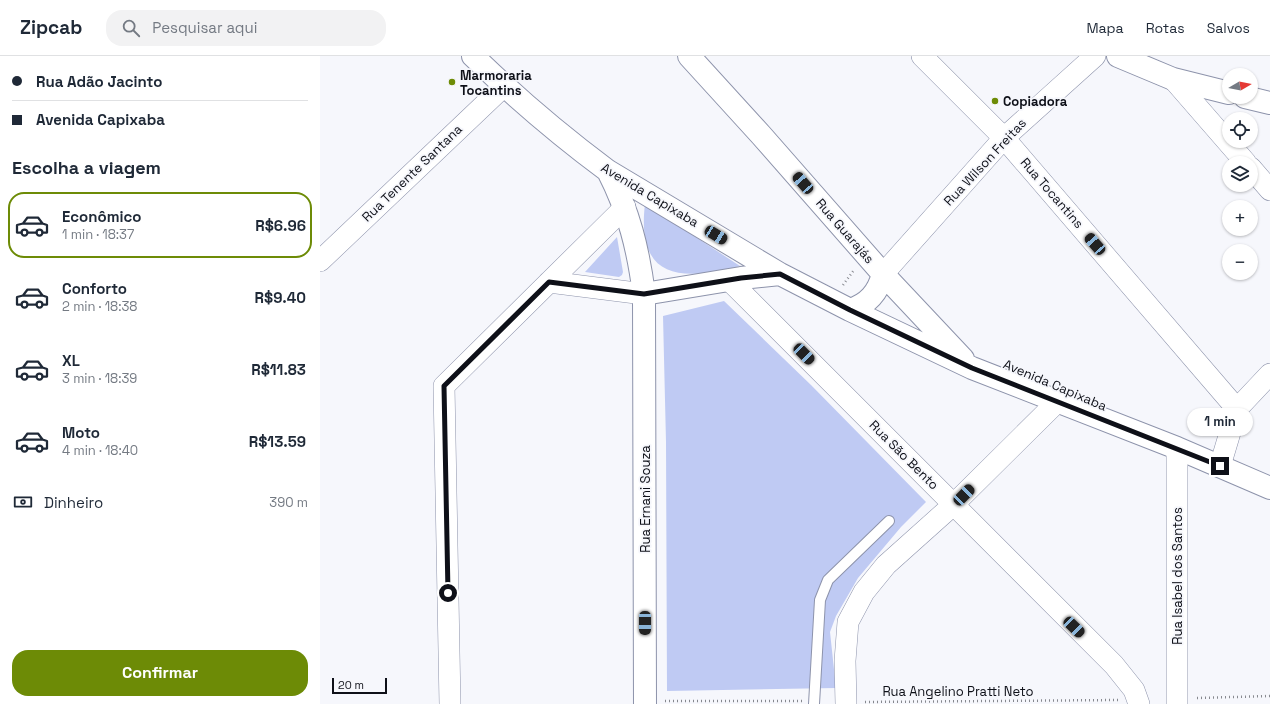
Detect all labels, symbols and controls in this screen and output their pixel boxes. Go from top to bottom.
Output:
search box [106,10,386,46]
text: Zipcab [20,15,82,40]
icon: search [120,17,142,39]
text: Pesquisar aqui [152,18,257,37]
text: Mapa [1086,19,1124,37]
text: Rotas [1146,19,1185,37]
text: Salvos [1207,19,1250,37]
place label: Marmoraria Tocantins [460,67,532,99]
north arrow [1222,68,1258,104]
map controls [1222,68,1258,280]
text: Rua Adão Jacinto [36,72,162,91]
marker: Marmoraria Tocantins [447,77,457,87]
place label: Copiadora [1003,93,1068,110]
marker: Copiadora [990,96,1000,106]
text: Avenida Capixaba [36,110,165,129]
button: locate [1222,112,1258,148]
street label: Rua Wilson Freitas [940,115,1030,209]
street label: Rua Tenente Santana [358,120,466,225]
street label: Rua Tocantins [1017,154,1087,232]
text: Escolha a viagem [12,156,161,179]
button: layers [1222,156,1258,192]
street label: Avenida Capixaba [598,159,702,231]
car [791,170,815,196]
street label: Rua Guarajás [812,195,878,267]
button: + [1222,200,1258,236]
icon: car [14,207,50,243]
text: Econômico [62,207,141,226]
text: R$6.96 [255,216,306,235]
car [703,224,729,246]
text: 1 min · 18:37 [62,226,134,243]
car [1083,231,1107,257]
button: − [1222,244,1258,280]
icon: car [14,279,50,315]
text: Conforto [62,279,127,298]
text: R$9.40 [255,288,306,307]
text: 2 min · 18:38 [62,298,137,315]
car [791,341,817,367]
icon: car [14,351,50,387]
text: XL [62,351,80,370]
street label: Avenida Capixaba [1001,355,1110,415]
text: R$11.83 [251,360,306,379]
text: 3 min · 18:39 [62,370,137,387]
callout: 1 min [1187,408,1253,436]
text: 1 min [1204,413,1236,430]
street label: Rua São Bento [866,417,942,493]
icon: car [14,423,50,459]
text: Moto [62,423,100,442]
text: R$13.59 [249,432,306,451]
text: 4 min · 18:40 [62,442,138,459]
street label: Rua Ernani Souza [637,445,654,553]
route end [1211,457,1229,475]
car [951,482,977,508]
icon: cash [12,491,34,513]
text: Dinheiro [44,493,103,512]
text: 390 m [269,494,308,511]
street label: Rua Isabel dos Santos [1169,507,1186,645]
route start [439,584,457,602]
car [639,611,651,635]
car [1061,614,1087,640]
button: Confirmar [12,650,308,696]
scale bar [332,676,387,695]
text: 20 m [338,678,364,692]
street label: Rua Angelino Pratti Neto [882,683,1034,700]

